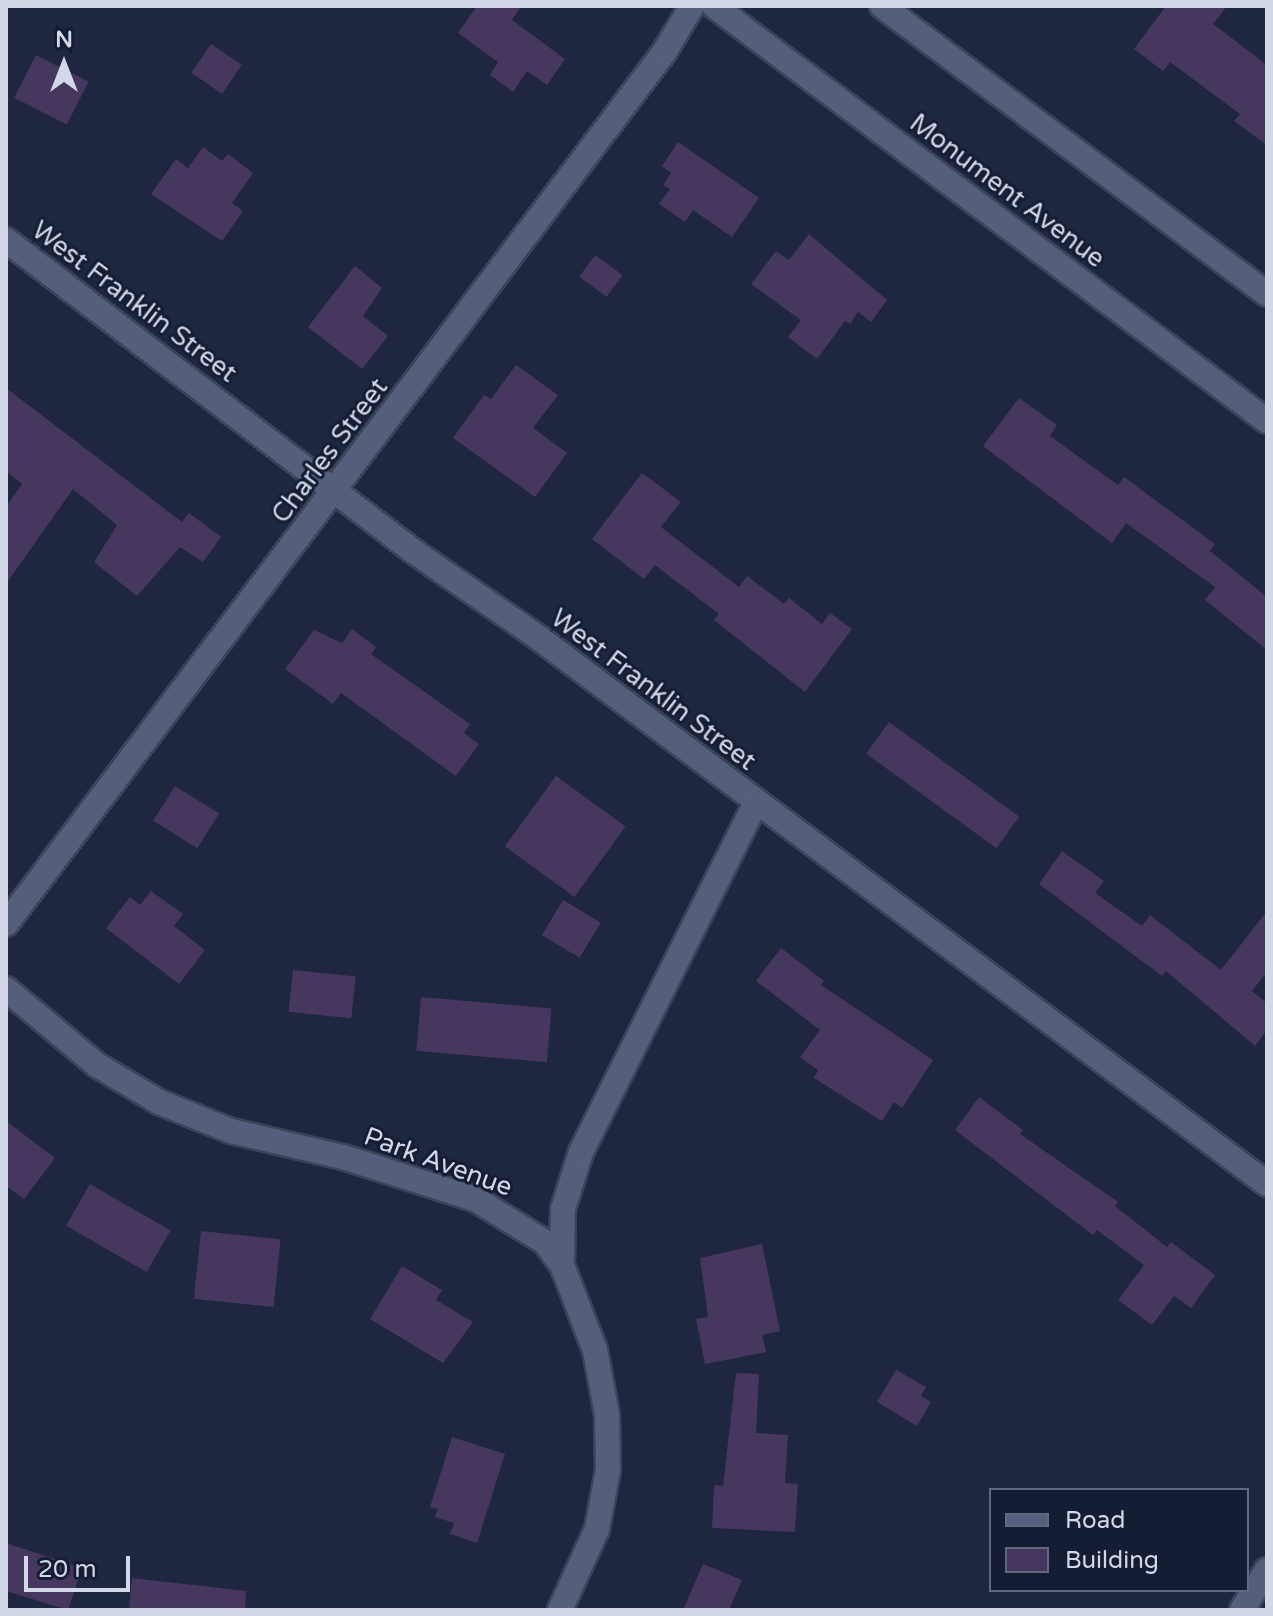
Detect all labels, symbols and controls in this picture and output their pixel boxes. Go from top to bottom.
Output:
north arrow [24,24,104,104]
text: N [55,27,73,53]
street label: Monument Avenue [903,108,1111,274]
street label: West Franklin Street [25,215,243,389]
street label: Charles Street [265,372,395,530]
street label: West Franklin Street [544,603,762,777]
street label: Park Avenue [360,1121,516,1203]
legend [989,1488,1249,1592]
text: Road [1065,1506,1125,1535]
scale bar [28,1540,134,1590]
text: Building [1065,1546,1159,1575]
text: 20 m [38,1555,96,1584]

